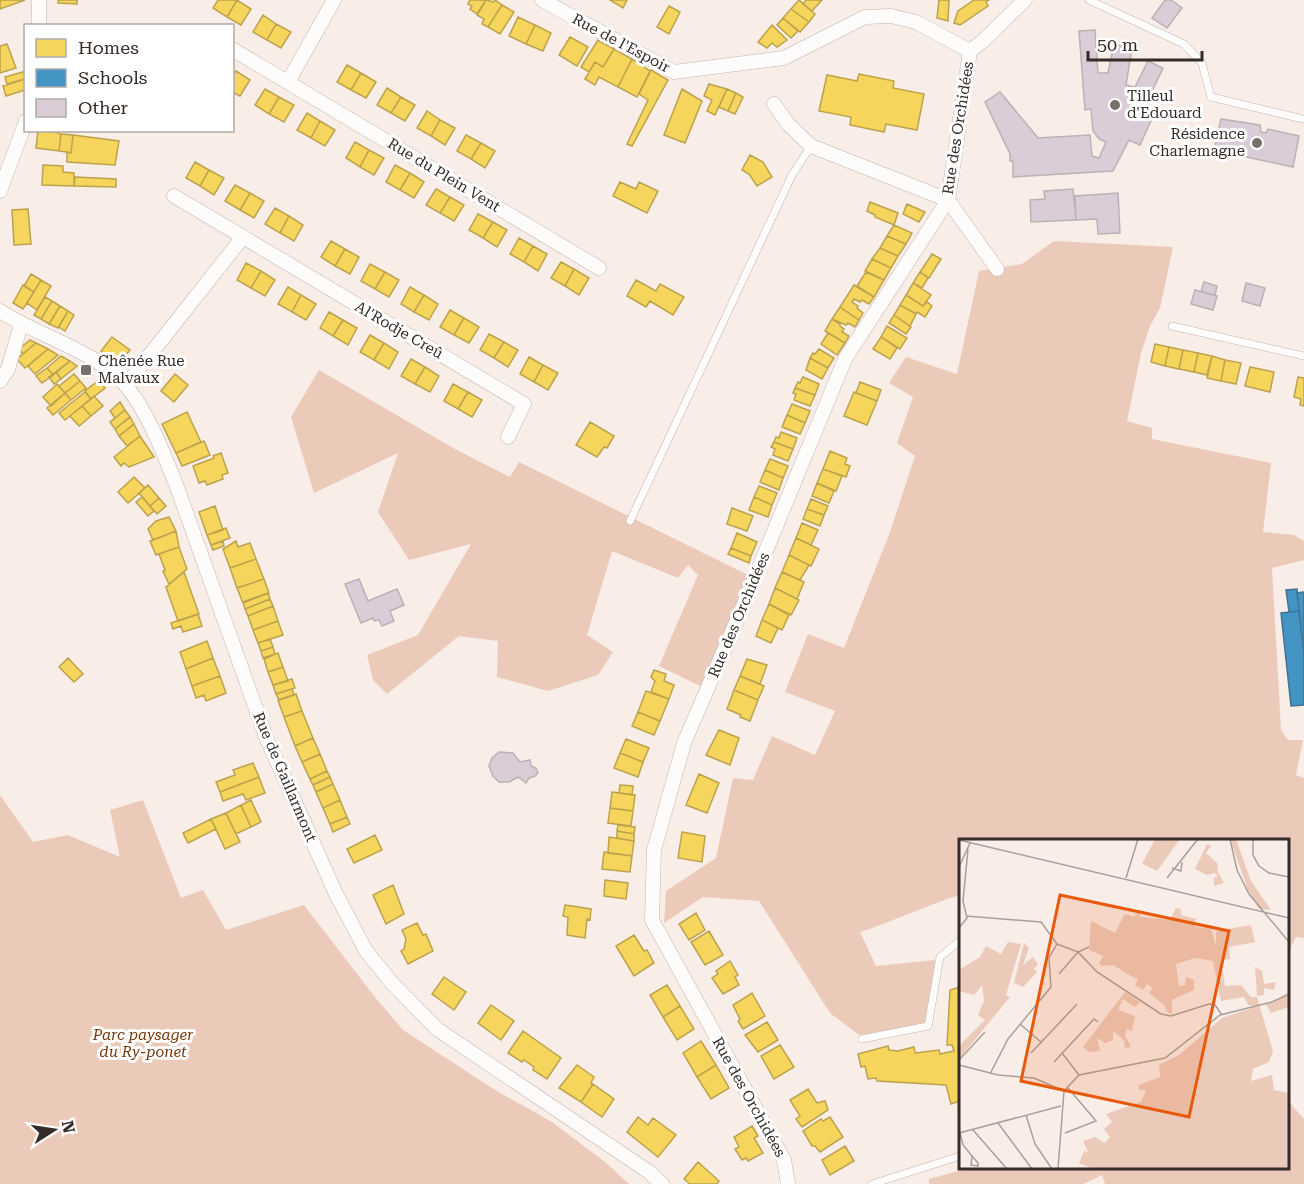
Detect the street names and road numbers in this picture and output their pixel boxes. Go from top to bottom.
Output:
street label: Rue de l'Espoir [569,10,673,76]
street label: Rue des Orchidées [939,60,977,196]
street label: Rue du Plein Vent [384,134,504,216]
street label: Al'Rodje Creû [352,297,447,363]
street label: Rue des Orchidées [704,550,774,680]
street label: Rue de Gaillarmont [249,709,321,845]
street label: Rue des Orchidées [709,1034,789,1160]

